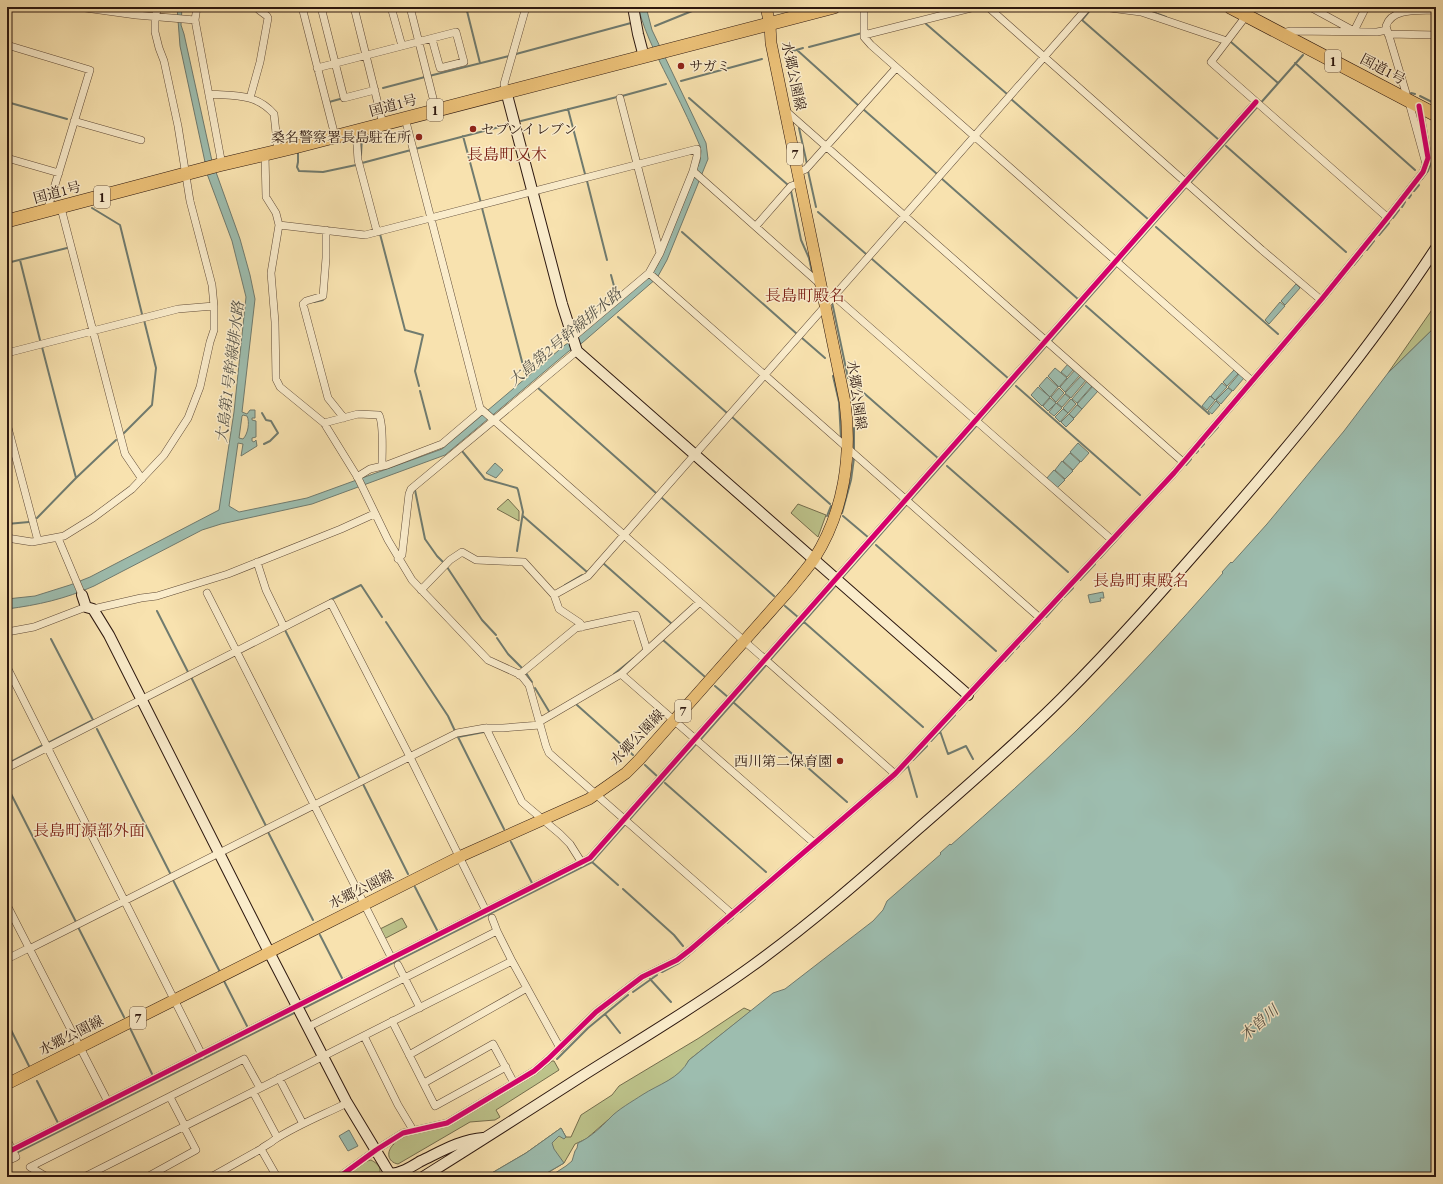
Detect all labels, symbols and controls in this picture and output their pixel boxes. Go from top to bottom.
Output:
street label: 水郷公園線 [778,40,810,112]
road number: 1 [1325,50,1341,72]
street label: 国道1号 [1357,50,1409,88]
place label: サガミ [689,57,731,75]
marker: サガミ [676,61,686,71]
street label: 国道1号 [367,90,419,120]
road number: 1 [427,99,443,121]
place label: セブンイレブン [481,120,577,138]
marker: セブンイレブン [468,124,478,134]
place label: 桑名警察署長島駐在所 [271,128,411,146]
marker: 桑名警察署長島駐在所 [414,132,424,142]
road number: 7 [787,143,803,165]
district label: 長島町又木 [467,144,547,165]
street label: 国道1号 [31,177,83,207]
road number: 1 [94,186,110,208]
water label: 大島第2号幹線排水路 [504,283,626,390]
district label: 長島町殿名 [765,285,845,306]
water label: 大島第1号幹線排水路 [211,299,248,444]
street label: 水郷公園線 [843,359,871,431]
district label: 長島町東殿名 [1093,570,1189,591]
road number: 7 [675,700,691,722]
street label: 水郷公園線 [606,706,668,768]
place label: 西川第二保育園 [734,752,832,770]
marker: 西川第二保育園 [835,756,845,766]
district label: 長島町源部外面 [33,820,145,841]
street label: 水郷公園線 [326,866,396,912]
water label: 木曽川 [1235,999,1283,1045]
road number: 7 [130,1007,146,1029]
street label: 水郷公園線 [36,1011,106,1059]

